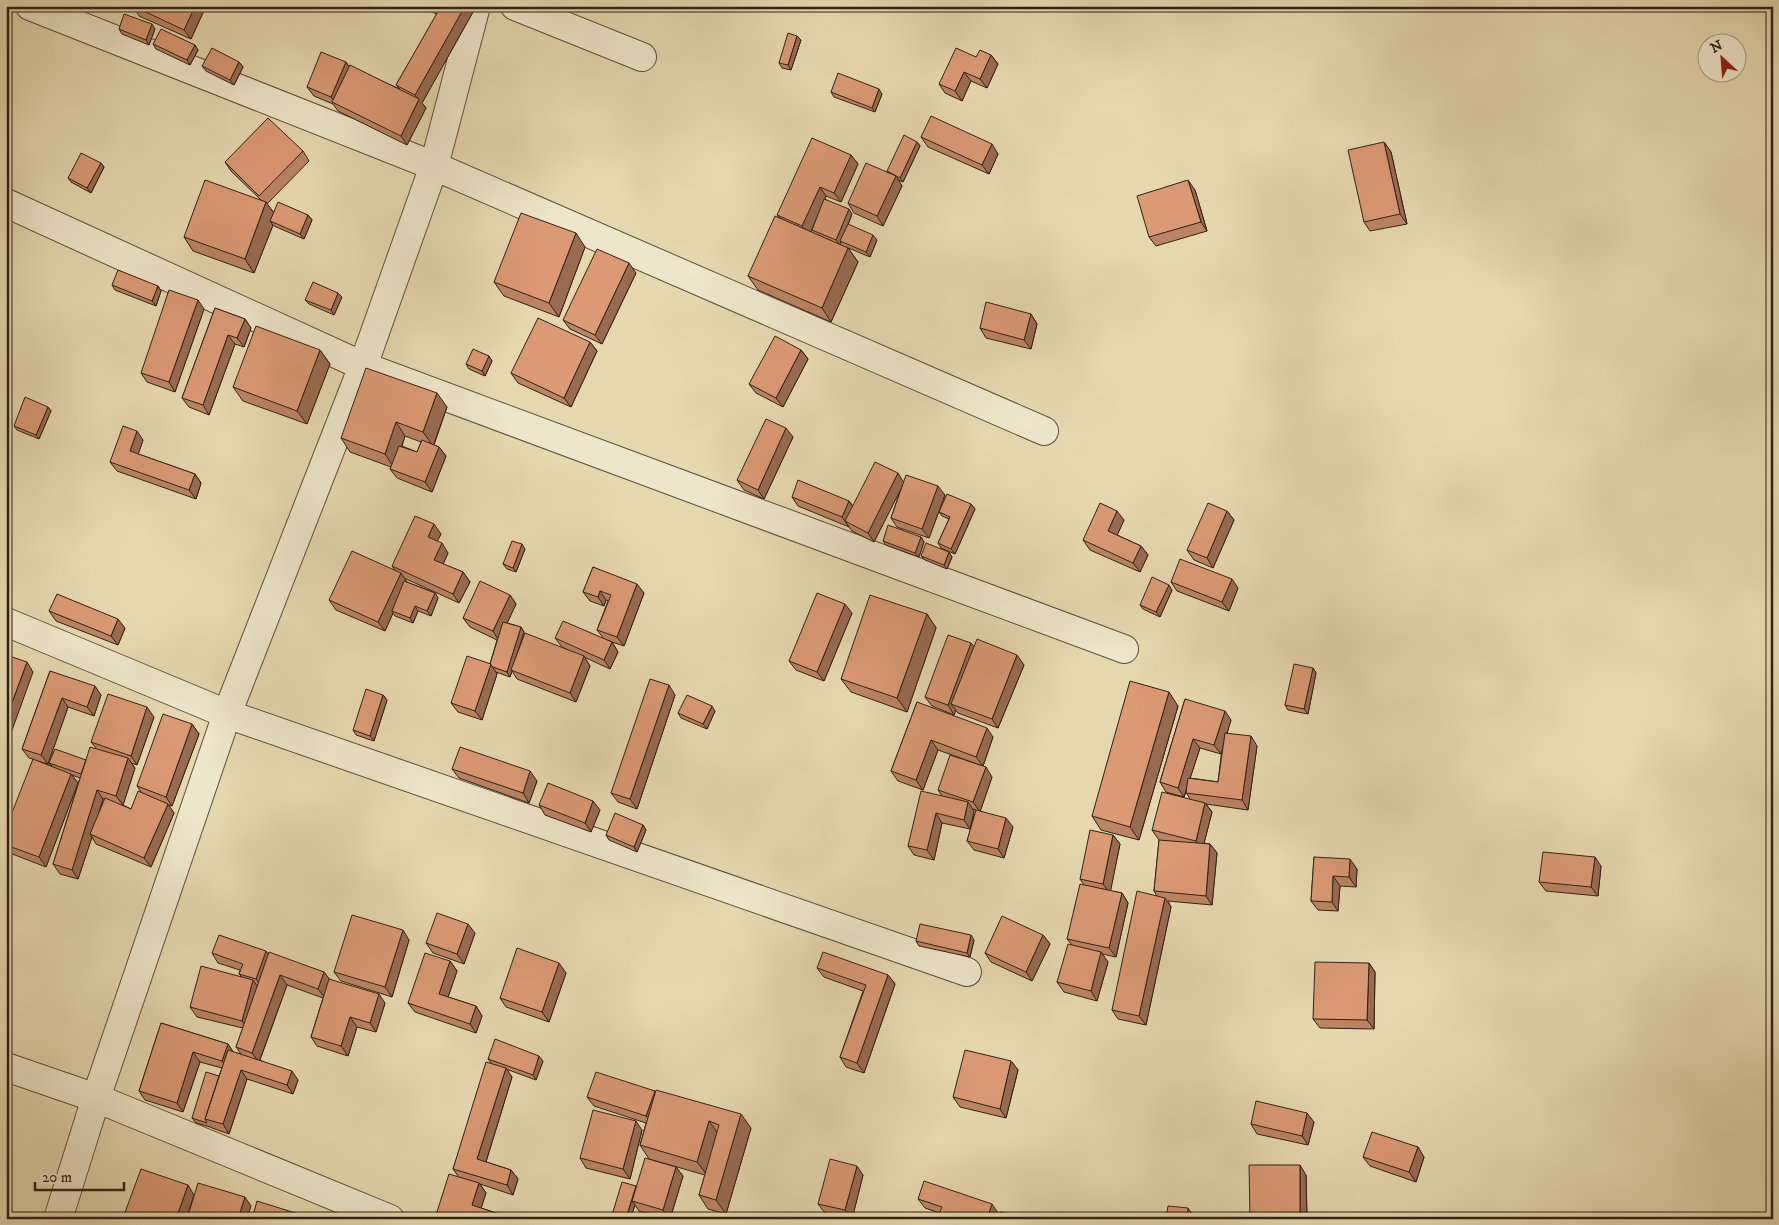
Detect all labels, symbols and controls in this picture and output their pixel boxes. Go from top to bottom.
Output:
north arrow [1696,32,1746,82]
text: N [1708,36,1726,58]
scale bar [35,1160,124,1192]
text: 20 m [42,1168,72,1187]

